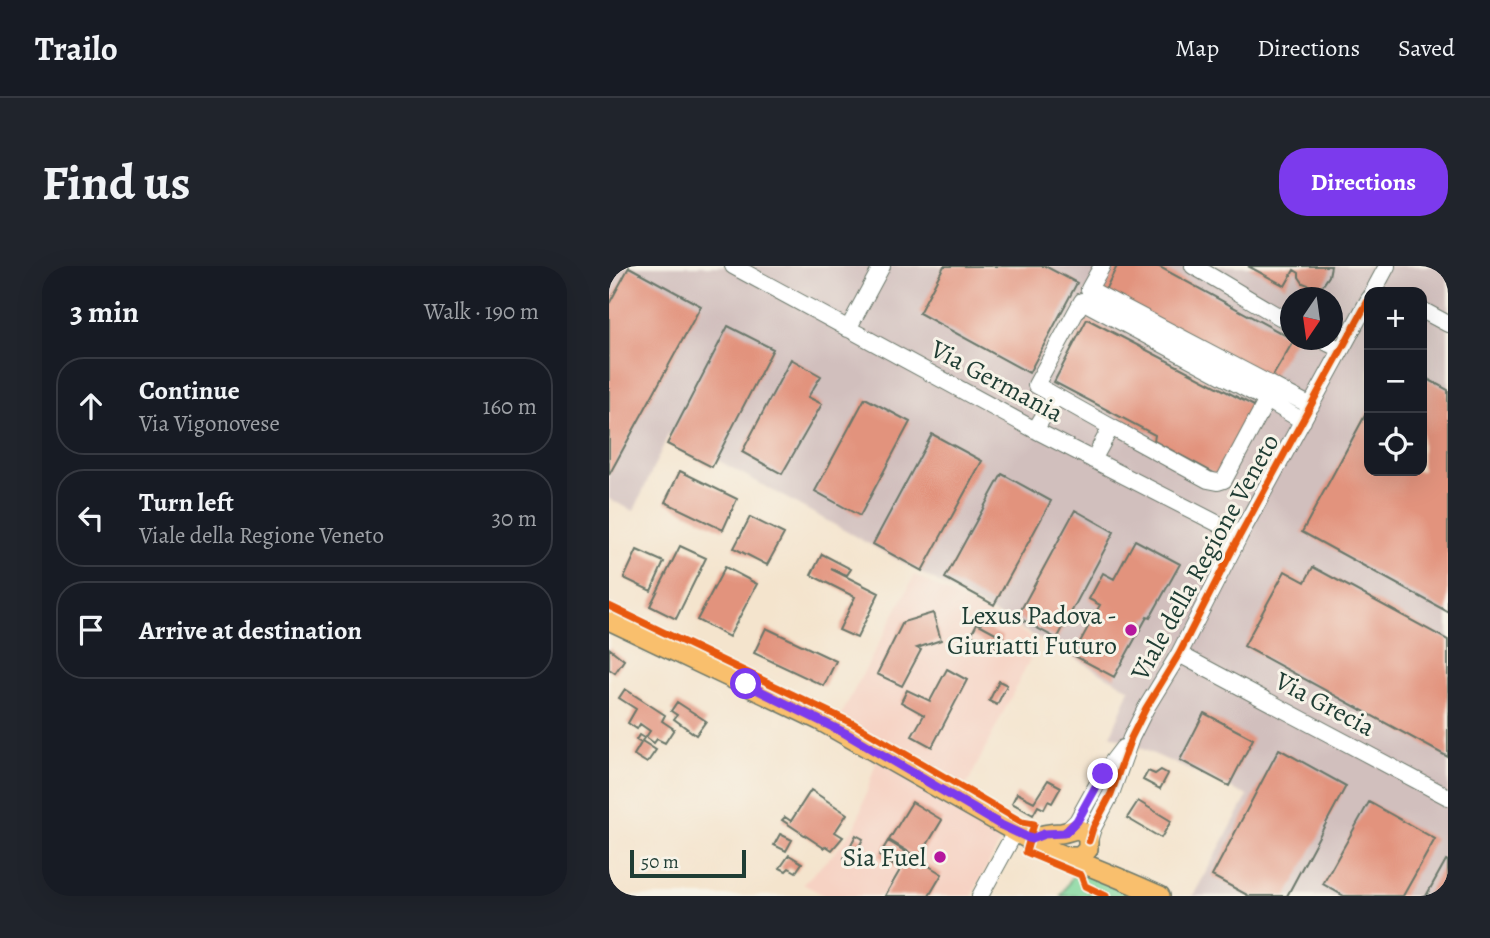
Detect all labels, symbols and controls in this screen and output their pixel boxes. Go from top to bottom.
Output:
text: Trailo [35,26,118,71]
text: Map [1175,32,1219,64]
text: Directions [1257,32,1360,64]
text: Saved [1398,32,1455,64]
button: Directions [1279,148,1448,216]
text: Find us [42,149,190,216]
north arrow [1280,287,1343,350]
map controls [1364,287,1427,476]
button: + [1364,287,1427,350]
text: 3 min [70,292,139,332]
text: Walk · 190 m [424,296,539,327]
street label: Via Germania [924,331,1069,431]
button: − [1364,350,1427,413]
text: Continue [139,373,240,408]
icon: ahead [72,387,110,425]
text: 160 m [483,391,537,422]
text: Via Vigonovese [139,408,280,439]
button: locate [1364,413,1427,476]
street label: Viale della Regione Veneto [1122,427,1287,687]
text: Turn left [139,485,234,520]
icon: left [72,499,110,537]
text: 30 m [491,503,537,534]
text: Viale della Regione Veneto [139,520,384,551]
place label: Lexus Padova - Giuriatti Futuro [947,598,1117,663]
icon: arrive [72,611,110,649]
text: Arrive at destination [139,613,362,648]
marker: Lexus Padova - Giuriatti Futuro [1123,622,1139,638]
street label: Via Grecia [1268,663,1381,745]
route start [730,668,761,699]
route end [1087,758,1118,789]
place label: Sia Fuel [843,840,926,875]
scale bar [630,847,745,879]
text: 50 m [641,849,679,875]
marker: Sia Fuel [932,849,948,865]

